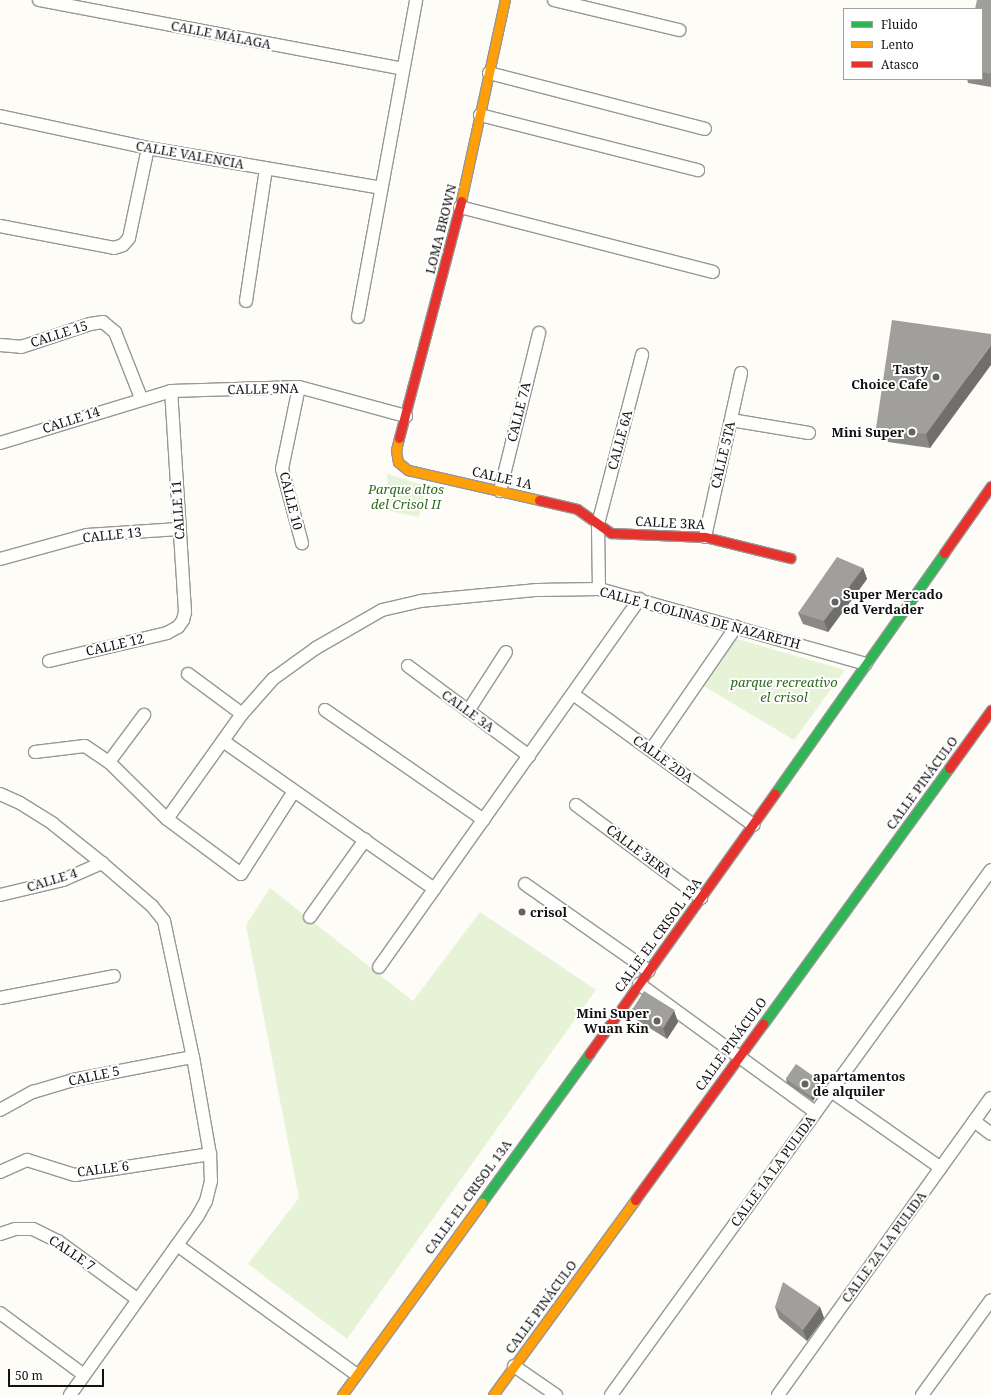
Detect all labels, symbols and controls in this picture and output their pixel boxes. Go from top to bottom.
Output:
legend [843,8,983,80]
text: Fluido [881,16,918,33]
street label: CALLE MÁLAGA [170,18,272,52]
text: Lento [881,36,914,53]
text: Atasco [881,56,919,73]
street label: CALLE VALENCIA [135,138,245,172]
street label: LOMA BROWN [422,182,460,276]
street label: CALLE 15 [28,317,90,351]
place label: Tasty Choice Cafe [851,362,928,393]
marker: Tasty Choice Cafe [931,372,941,382]
street label: CALLE 7A [504,380,534,444]
street label: CALLE 9NA [227,381,299,397]
street label: CALLE 14 [40,403,102,437]
street label: CALLE 6A [605,408,635,472]
street label: CALLE 5TA [708,420,738,490]
place label: Mini Super [832,424,904,440]
marker: Mini Super [907,427,917,437]
street label: CALLE 1A [470,464,534,492]
street label: CALLE 10 [276,470,306,532]
street label: CALLE 11 [168,480,188,540]
park label: Parque altos del Crisol II [368,482,444,513]
street label: CALLE 3RA [635,513,705,533]
street label: CALLE 13 [82,524,142,546]
street label: CALLE 1 COLINAS DE NAZARETH [598,584,802,652]
place label: Super Mercado ed Verdader [843,587,943,618]
marker: Super Mercado ed Verdader [830,597,840,607]
street label: CALLE 12 [84,631,146,659]
park label: parque recreativo el crisol [730,675,838,706]
street label: CALLE 3A [439,687,497,735]
street label: CALLE 2DA [630,732,696,786]
street label: CALLE PINÁCULO [883,733,961,833]
street label: CALLE 3ERA [603,821,675,881]
street label: CALLE 4 [25,865,79,895]
street label: CALLE EL CRISOL 13A [611,875,705,995]
place label: crisol [530,904,567,920]
marker: crisol [517,907,527,917]
street label: CALLE PINÁCULO [692,994,770,1094]
place label: Mini Super Wuan Kin [577,1006,649,1037]
marker: Mini Super Wuan Kin [652,1016,662,1026]
street label: CALLE 5 [67,1063,121,1089]
place label: apartamentos de alquiler [813,1069,905,1100]
marker: apartamentos de alquiler [800,1079,810,1089]
street label: CALLE 1A LA PULIDA [727,1112,819,1230]
street label: CALLE EL CRISOL 13A [421,1137,515,1257]
street label: CALLE 6 [76,1158,130,1180]
street label: CALLE 2A LA PULIDA [838,1188,930,1306]
street label: CALLE 7 [46,1232,98,1274]
street label: CALLE PINÁCULO [502,1257,580,1357]
scale bar [10,1361,106,1387]
text: 50 m [15,1367,43,1384]

